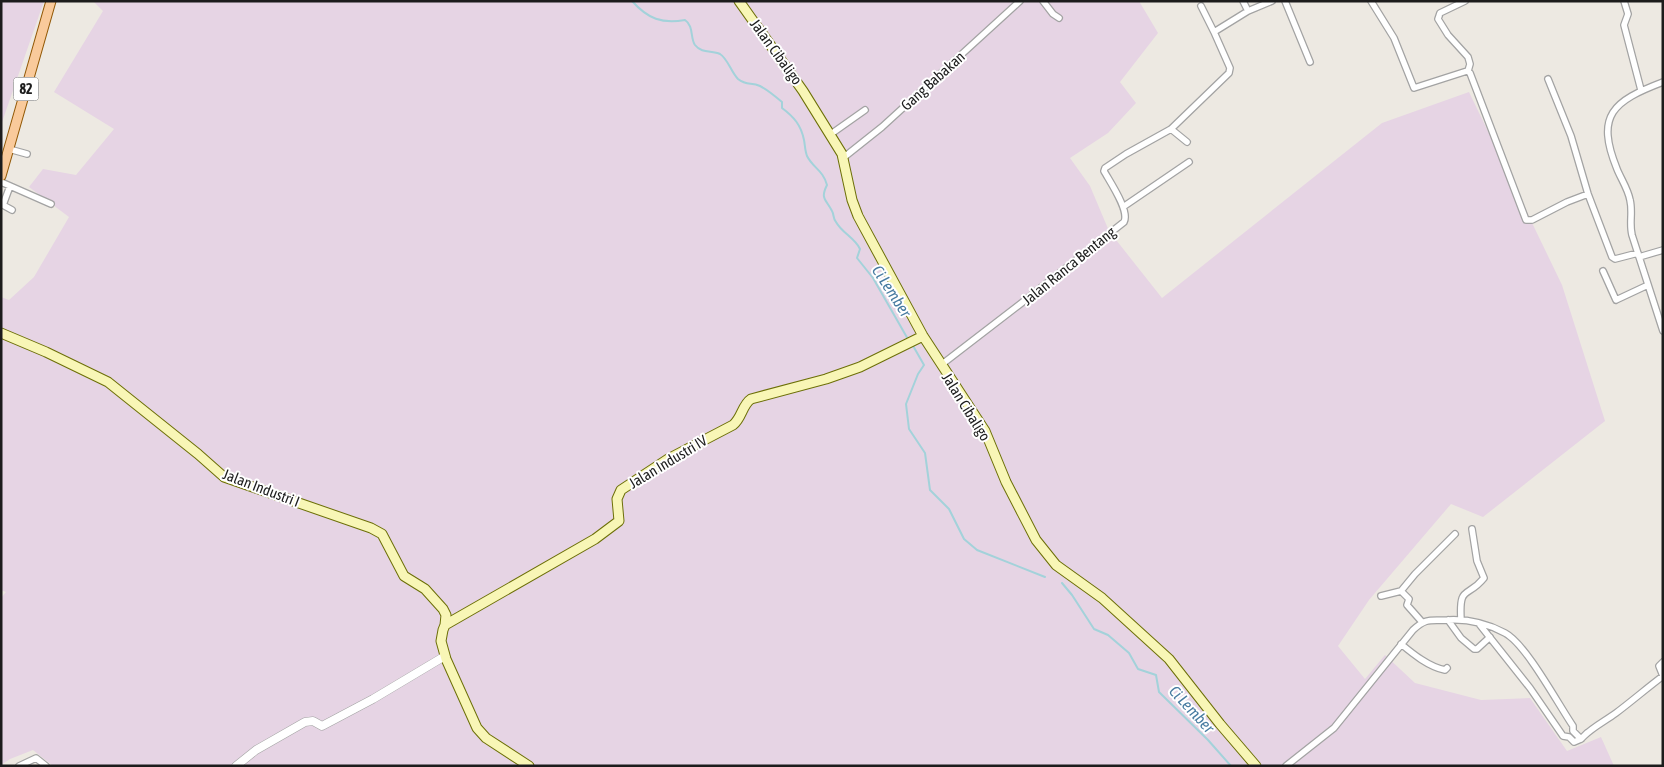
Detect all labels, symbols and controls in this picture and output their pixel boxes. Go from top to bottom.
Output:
street label: Jalan Cibaligo [747,16,806,88]
street label: Gang Babakan [897,48,968,114]
road number: 82 [14,78,38,100]
street label: Jalan Ranca Bentang [1019,223,1119,308]
water label: Ci Lember [869,262,916,321]
street label: Jalan Cibaligo [939,370,994,444]
street label: Jalan Industri IV [626,431,710,492]
street label: Jalan Industri I [220,465,302,510]
water label: Ci Lember [1166,682,1219,737]

